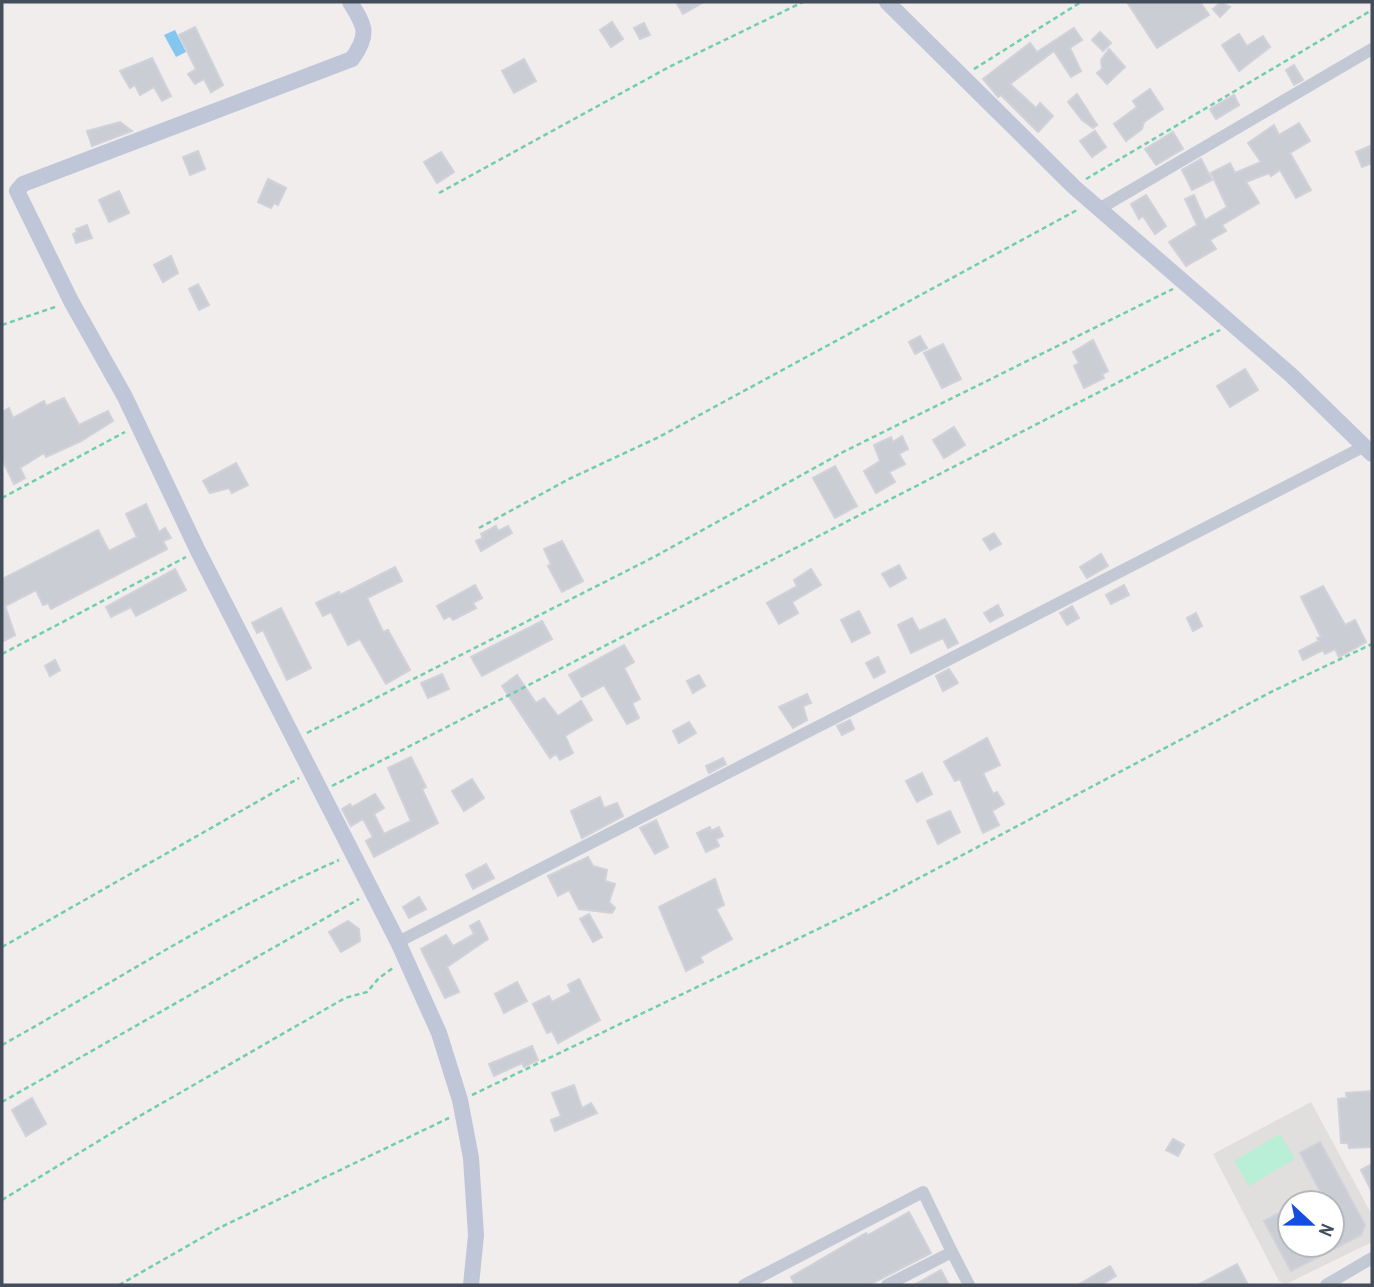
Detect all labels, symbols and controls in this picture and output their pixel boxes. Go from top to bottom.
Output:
north arrow [1276,1189,1346,1259]
text: N [1313,1220,1341,1240]

